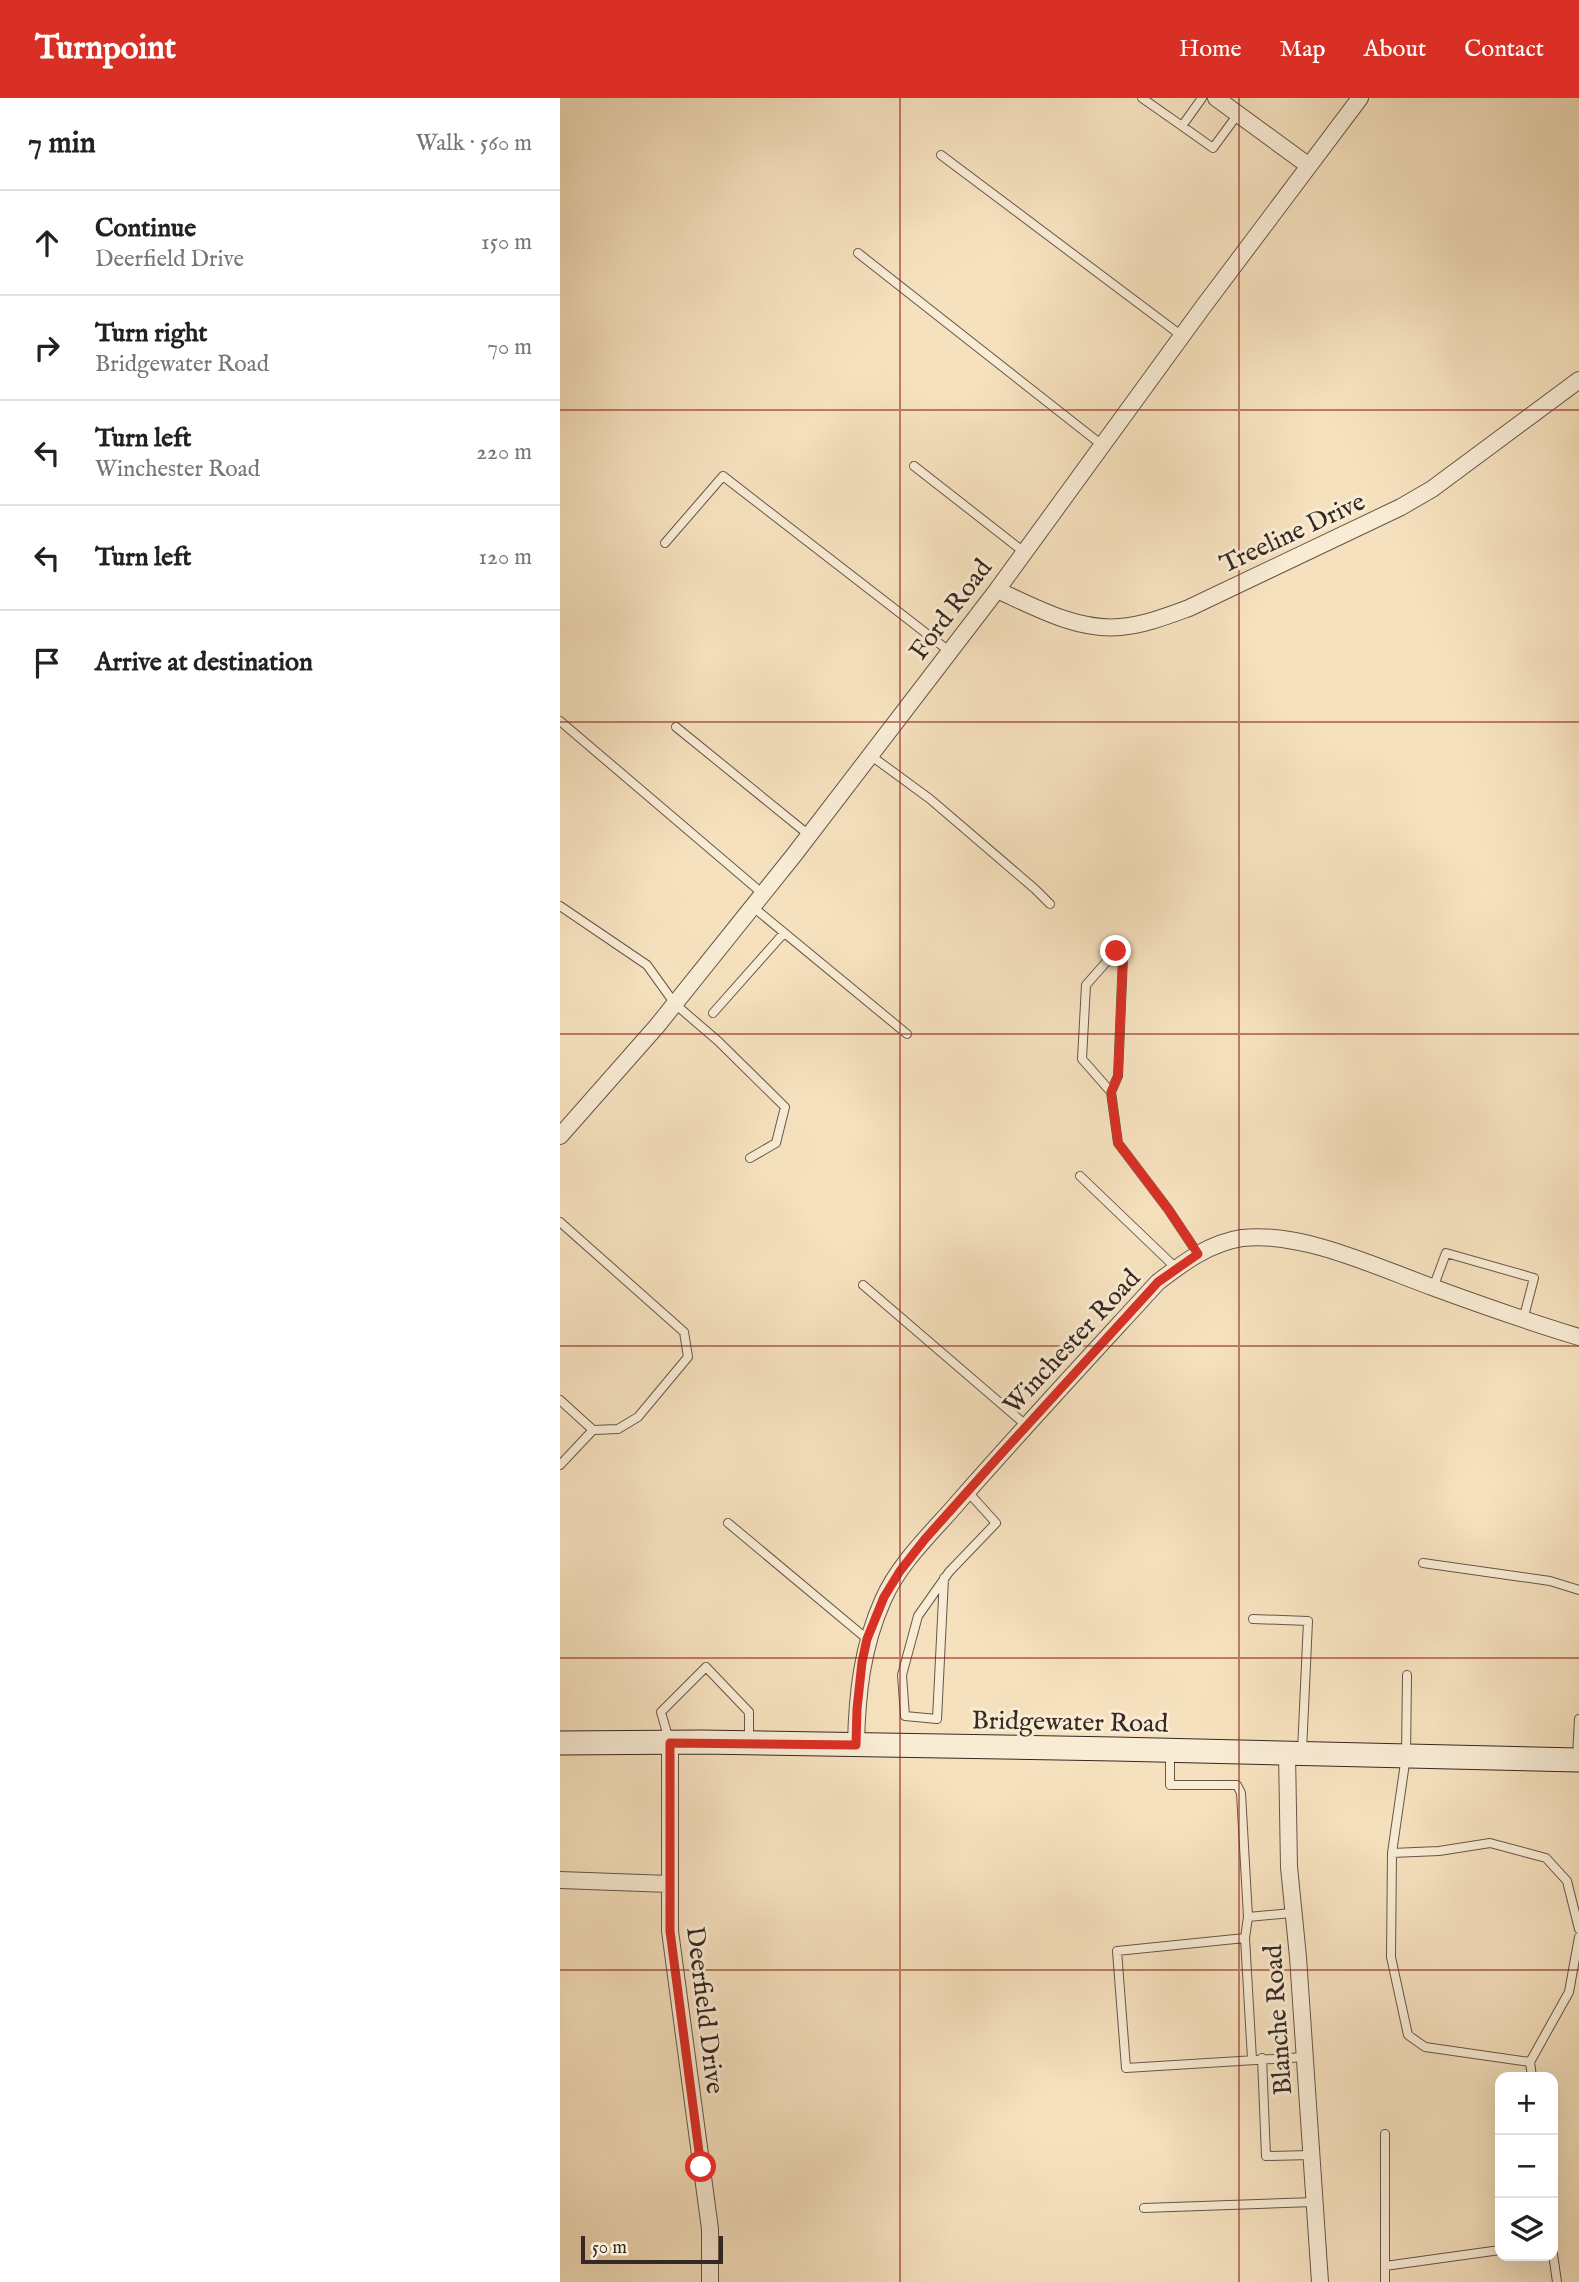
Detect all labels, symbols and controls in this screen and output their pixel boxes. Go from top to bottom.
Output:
text: Turnpoint [35,28,176,70]
text: Home [1179,34,1242,65]
text: Map [1280,34,1326,65]
text: About [1364,34,1426,65]
text: Contact [1464,34,1544,65]
text: 7 min [28,125,96,163]
text: Walk · 560 m [416,129,532,158]
text: Continue [95,212,196,245]
icon: ahead [28,224,66,262]
text: 150 m [481,228,532,257]
text: Deerfield Drive [95,245,244,274]
text: Turn right [95,317,208,350]
icon: right [28,329,66,367]
text: 70 m [487,333,532,362]
text: Bridgewater Road [95,350,269,379]
text: Turn left [95,422,192,455]
icon: left [28,434,66,472]
text: 220 m [476,438,532,467]
text: Winchester Road [95,455,260,484]
street label: Treeline Drive [1215,485,1371,581]
icon: left [28,539,66,577]
text: Turn left [95,541,192,574]
text: 120 m [479,543,532,572]
street label: Ford Road [902,553,1000,667]
icon: arrive [28,644,66,682]
text: Arrive at destination [95,646,313,679]
route end [1100,935,1131,966]
street label: Winchester Road [996,1262,1148,1421]
street label: Bridgewater Road [971,1704,1169,1741]
street label: Deerfield Drive [678,1925,731,2096]
street label: Blanche Road [1257,1943,1300,2096]
map controls [1495,2072,1558,2261]
button: + [1495,2072,1558,2135]
button: − [1495,2135,1558,2198]
route start [685,2151,716,2182]
button: layers [1495,2198,1558,2261]
scale bar [581,2233,723,2265]
text: 50 m [592,2236,627,2260]

